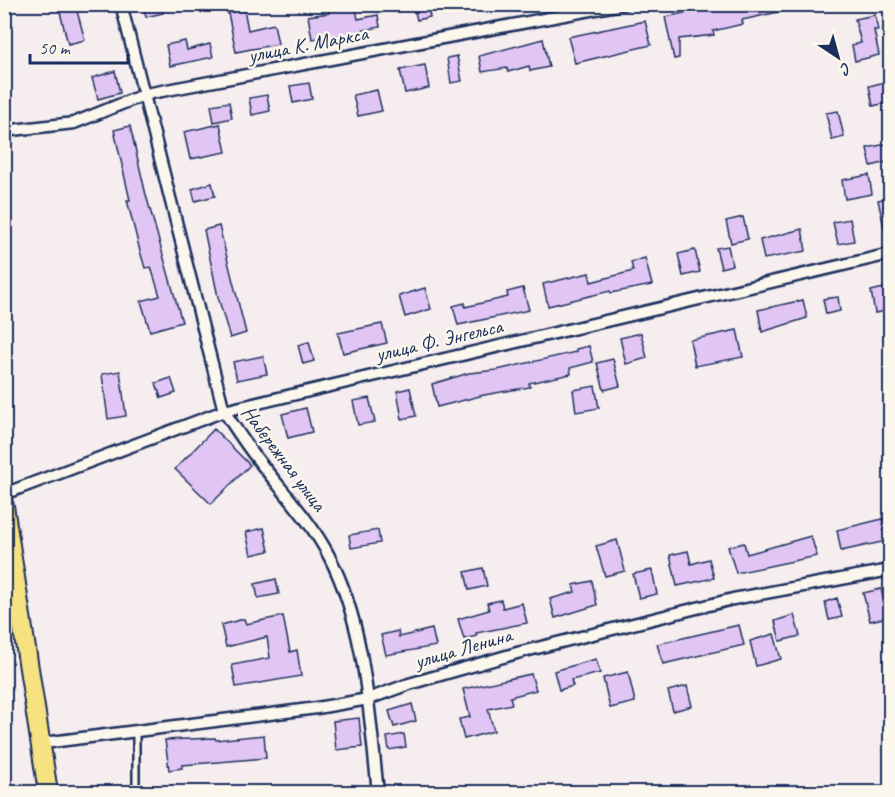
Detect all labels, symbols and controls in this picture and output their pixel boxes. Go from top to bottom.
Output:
street label: улица К. Маркса [244,19,372,69]
scale bar [30,27,128,65]
north arrow [808,27,868,87]
text: 50 m [39,37,72,59]
text: С [835,58,855,80]
street label: улица Ф. Энгельса [371,312,506,368]
street label: Набережная улица [236,400,333,517]
street label: улица Ленина [410,621,517,675]

